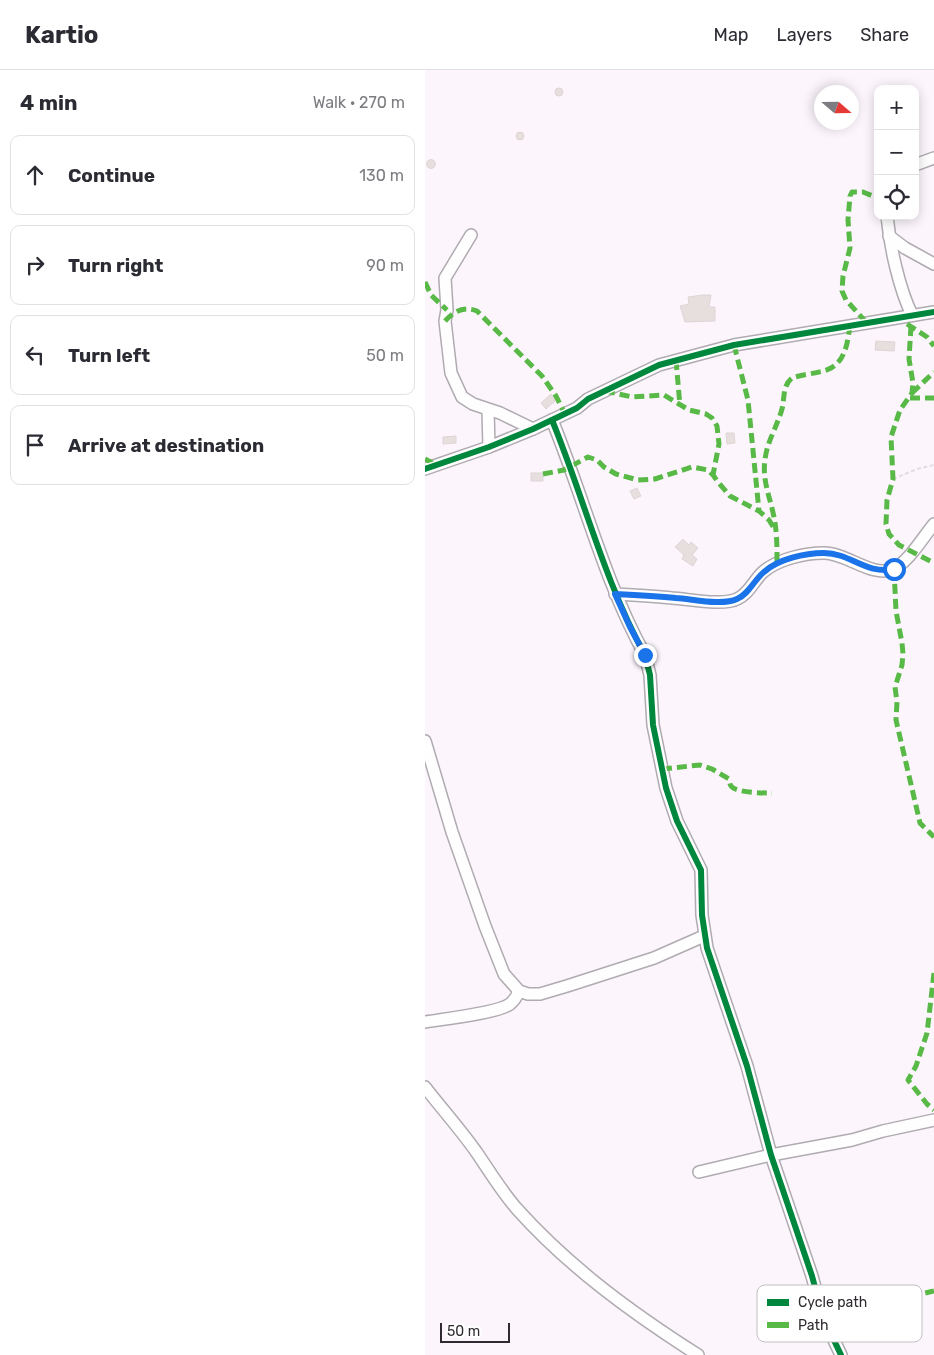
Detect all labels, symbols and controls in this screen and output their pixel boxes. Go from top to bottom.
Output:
text: Kartio [25,21,99,49]
text: Map [714,24,749,46]
text: Layers [777,24,832,46]
text: Share [860,24,909,46]
north arrow [814,85,859,130]
map controls [874,85,919,220]
button: + [874,85,919,130]
text: 4 min [20,90,78,115]
text: Walk · 270 m [313,93,405,112]
button: − [874,130,919,175]
icon: ahead [21,161,49,189]
text: Continue [68,164,155,187]
text: 130 m [359,166,404,185]
button: locate [874,175,919,220]
icon: right [21,251,49,279]
text: Turn right [68,254,163,277]
text: 90 m [366,256,404,275]
icon: left [21,341,49,369]
text: Turn left [68,344,150,367]
text: 50 m [366,346,404,365]
icon: arrive [21,431,49,459]
text: Arrive at destination [68,434,264,457]
route start [883,558,906,581]
route end [634,644,657,667]
legend [757,1285,922,1342]
text: Cycle path [798,1294,867,1311]
text: Path [798,1317,829,1334]
scale bar [440,1320,510,1343]
text: 50 m [447,1323,480,1340]

